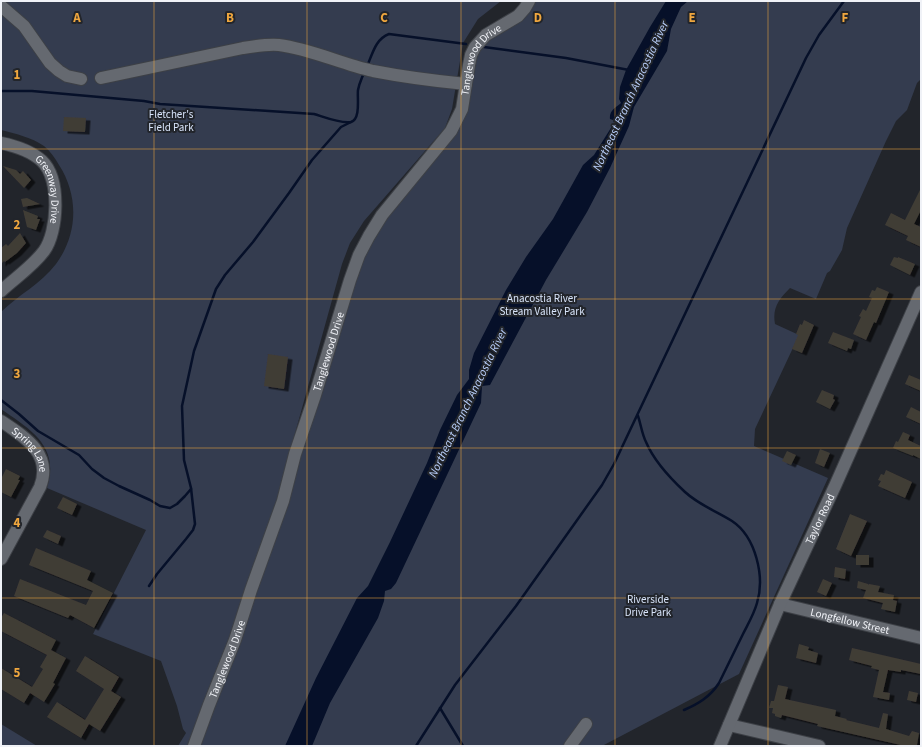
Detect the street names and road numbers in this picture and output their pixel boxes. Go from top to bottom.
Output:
street label: Tanglewood Drive [457,20,504,96]
street label: Greenway Drive [32,151,63,225]
street label: Tanglewood Drive [309,309,348,393]
street label: Spring Lane [9,423,51,473]
street label: Taylor Road [801,491,838,547]
street label: Longfellow Street [809,604,891,638]
street label: Tanglewood Drive [205,618,249,700]

